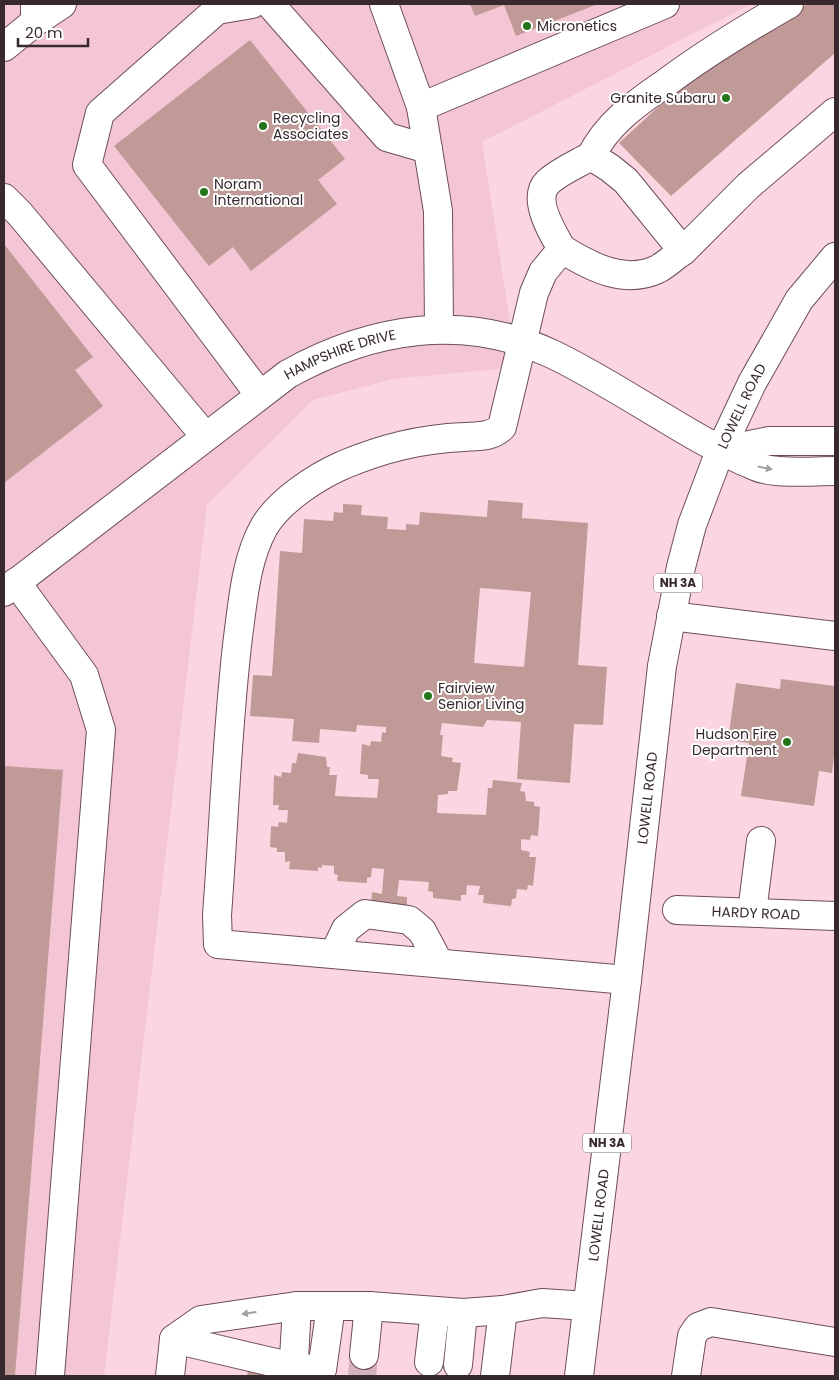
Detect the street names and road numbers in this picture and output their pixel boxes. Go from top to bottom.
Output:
street label: HAMPSHIRE DRIVE [280,324,398,384]
street label: LOWELL ROAD [712,360,771,452]
road number: NH 3A [654,574,702,592]
street label: LOWELL ROAD [632,751,662,845]
street label: HARDY ROAD [711,901,801,925]
road number: NH 3A [583,1134,631,1152]
street label: LOWELL ROAD [583,1168,614,1262]

